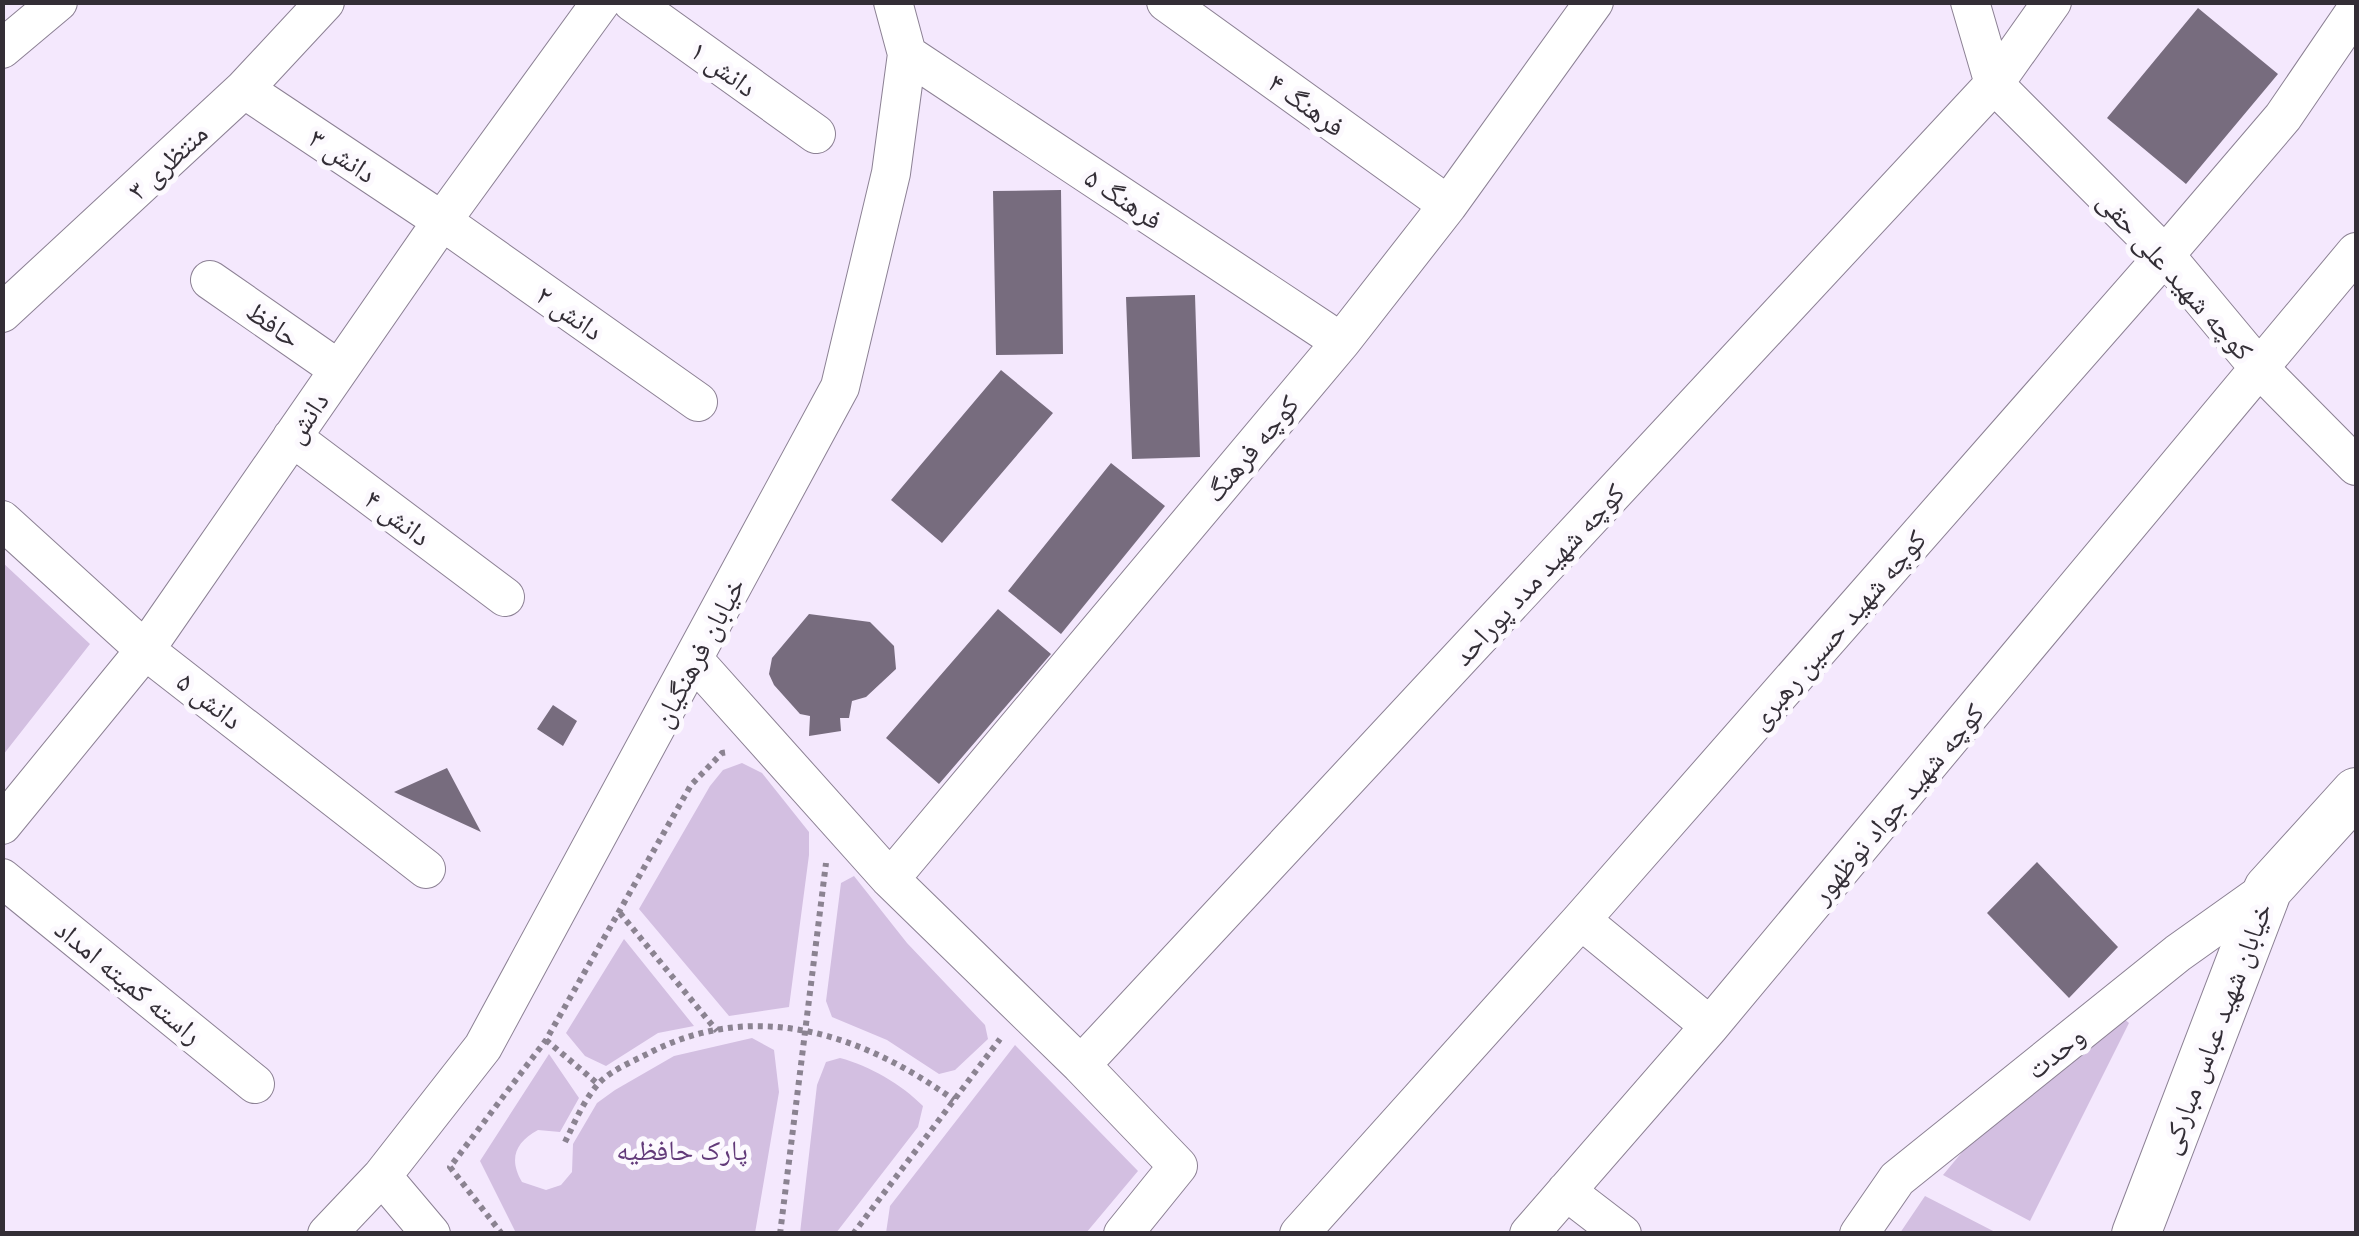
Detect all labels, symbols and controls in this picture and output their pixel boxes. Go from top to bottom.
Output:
street label: دانش ۱ [683,33,764,105]
street label: فرهنگ ۴ [1262,65,1352,143]
street label: منتظری ۳ [120,116,214,207]
street label: دانش ۳ [302,121,383,191]
street label: فرهنگ ۵ [1079,160,1169,236]
street label: کوچه شهید علی حقی [2090,184,2261,368]
street label: دانش ۲ [529,277,610,348]
street label: حافظ [241,294,307,354]
street label: دانش [277,385,337,450]
street label: کوچه فرهنگ [1197,388,1306,508]
street label: کوچه شهید مدد پوراحد [1445,476,1632,673]
street label: دانش ۴ [357,482,437,554]
street label: کوچه شهید حسین رهبری [1742,523,1934,736]
street label: خیابان فرهنگیان [645,571,752,733]
street label: دانش ۵ [170,664,249,737]
street label: کوچه شهید جواد نوظهور [1803,696,1991,911]
street label: خیابان شهید عباس مبارکی [2152,898,2280,1159]
street label: راسته کمیته امداد [49,912,209,1051]
street label: وحدت [2019,1018,2091,1086]
park label: پارک حافظیه [616,1133,748,1167]

